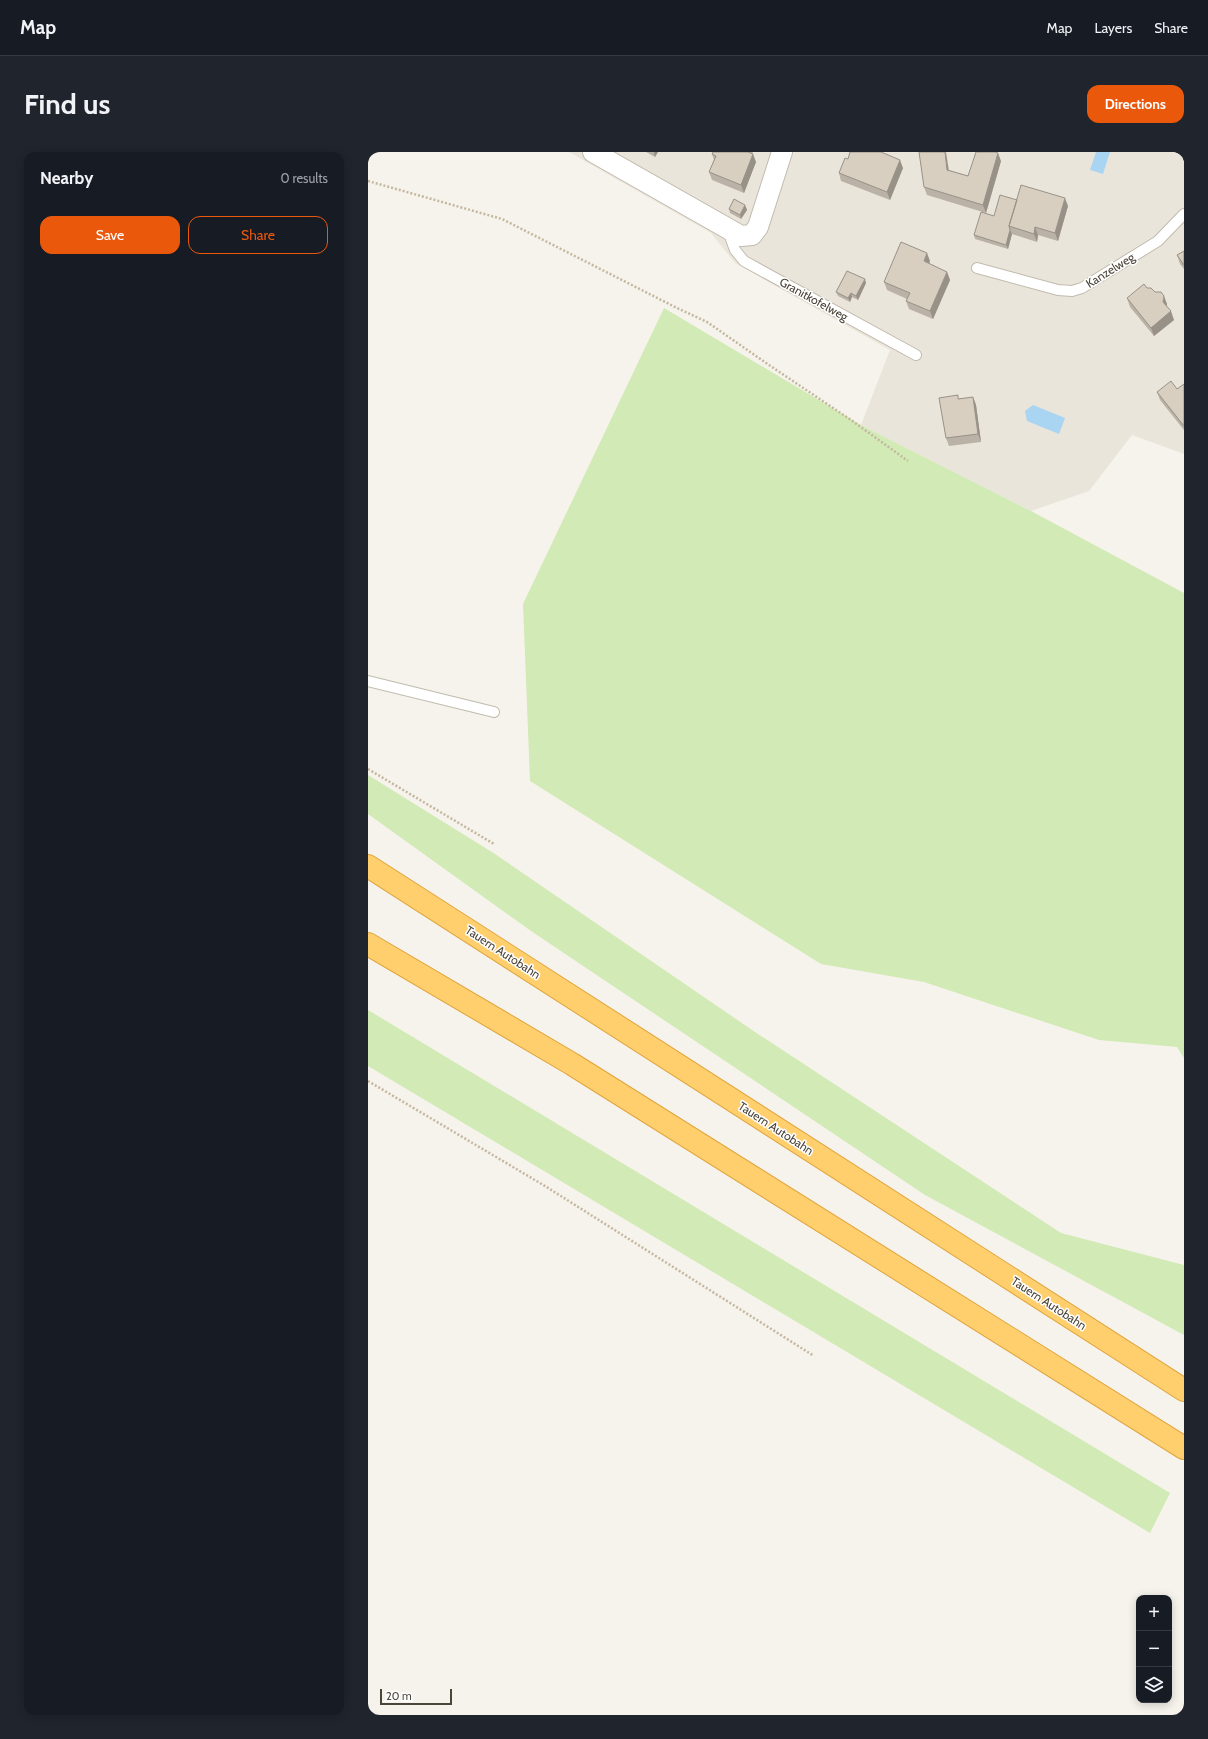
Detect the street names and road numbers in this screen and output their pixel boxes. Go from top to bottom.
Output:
street label: Kanzelweg [1083,249,1138,291]
street label: Granitkofelweg [777,274,852,324]
street label: Tauern Autobahn [463,922,544,982]
street label: Tauern Autobahn [736,1098,817,1158]
street label: Tauern Autobahn [1009,1273,1090,1333]

